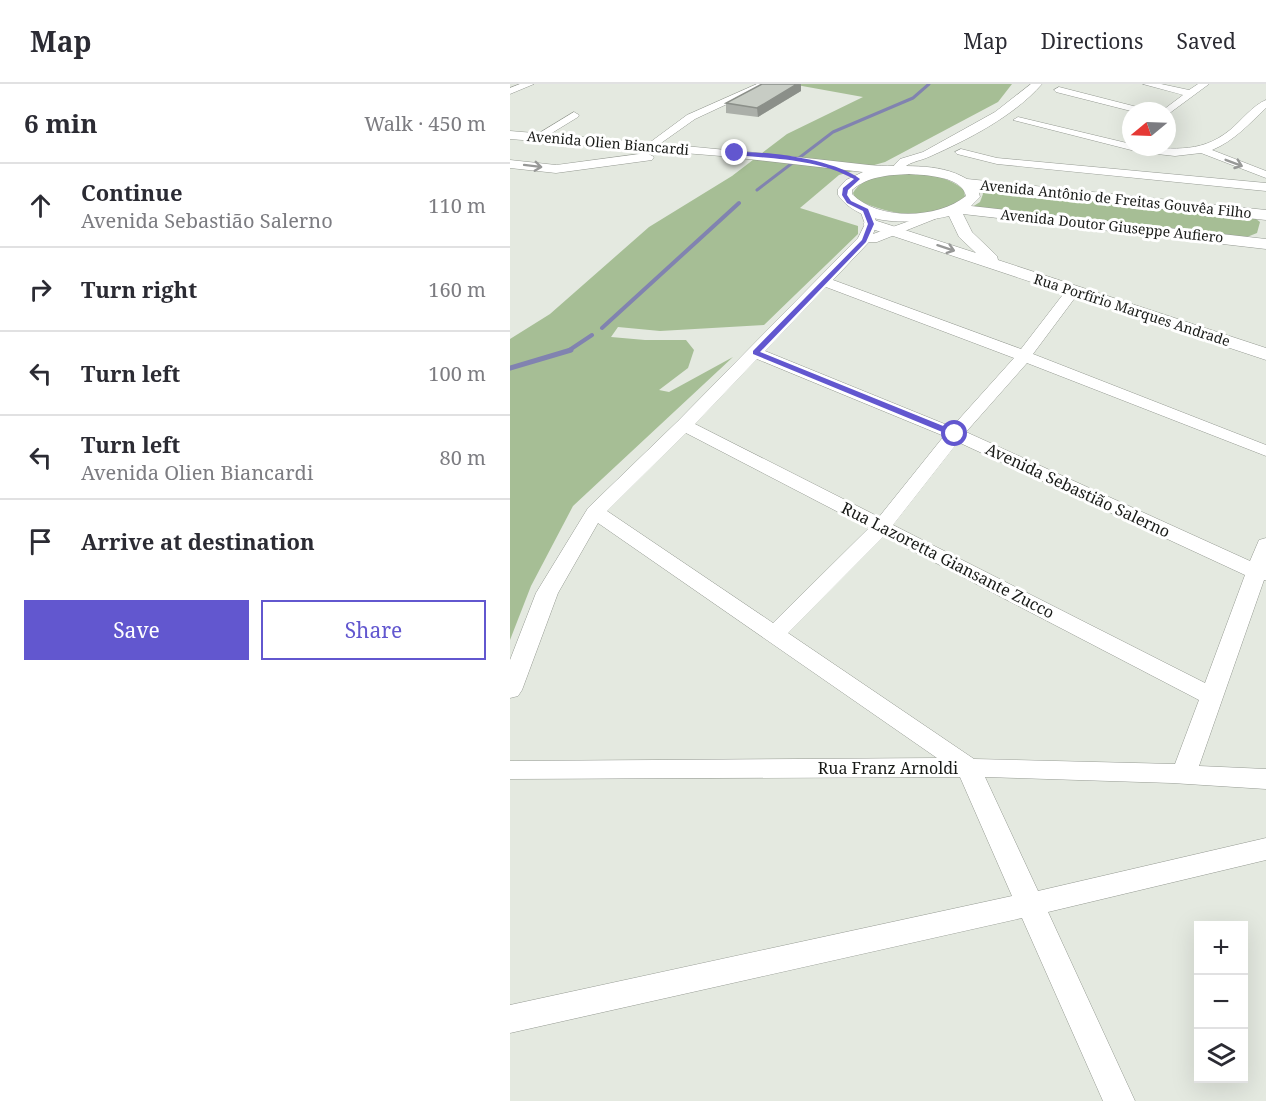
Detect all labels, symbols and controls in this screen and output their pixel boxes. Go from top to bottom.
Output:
text: Map [30,22,92,60]
text: Map [963,27,1008,55]
text: Directions [1041,27,1143,55]
text: Saved [1176,27,1236,55]
north arrow [1122,102,1176,156]
text: 6 min [24,105,98,141]
text: Walk · 450 m [364,110,486,137]
street label: Avenida Olien Biancardi [526,126,690,159]
route end [721,139,747,165]
one-way arrow [1224,158,1243,169]
one-way arrow [523,161,542,172]
street label: Avenida Antônio de Freitas Gouvêa Filho [979,175,1253,222]
text: Continue [81,177,183,207]
icon: ahead [24,189,57,222]
text: 110 m [428,192,486,219]
street label: Avenida Doutor Giuseppe Aufiero [1000,204,1224,247]
text: Avenida Sebastião Salerno [81,207,333,234]
one-way arrow [936,243,955,254]
street label: Rua Porfírio Marques Andrade [1032,269,1233,350]
icon: right [24,273,57,306]
text: Turn right [81,274,197,304]
text: 160 m [428,276,486,303]
icon: left [24,357,57,390]
text: Turn left [81,358,180,388]
text: 100 m [428,360,486,387]
route start [941,420,967,446]
text: Turn left [81,429,180,459]
street label: Avenida Sebastião Salerno [982,437,1174,543]
icon: left [24,441,57,474]
text: 80 m [440,444,486,471]
text: Avenida Olien Biancardi [81,459,313,486]
street label: Rua Lazoretta Giansante Zucco [838,497,1058,623]
icon: arrive [24,525,57,558]
text: Arrive at destination [81,526,315,556]
button: Save [24,600,249,660]
button: Share [261,600,486,660]
street label: Rua Franz Arnoldi [818,757,958,779]
map controls [1194,921,1248,1083]
button: + [1194,921,1248,975]
button: − [1194,975,1248,1029]
button: layers [1194,1029,1248,1083]

